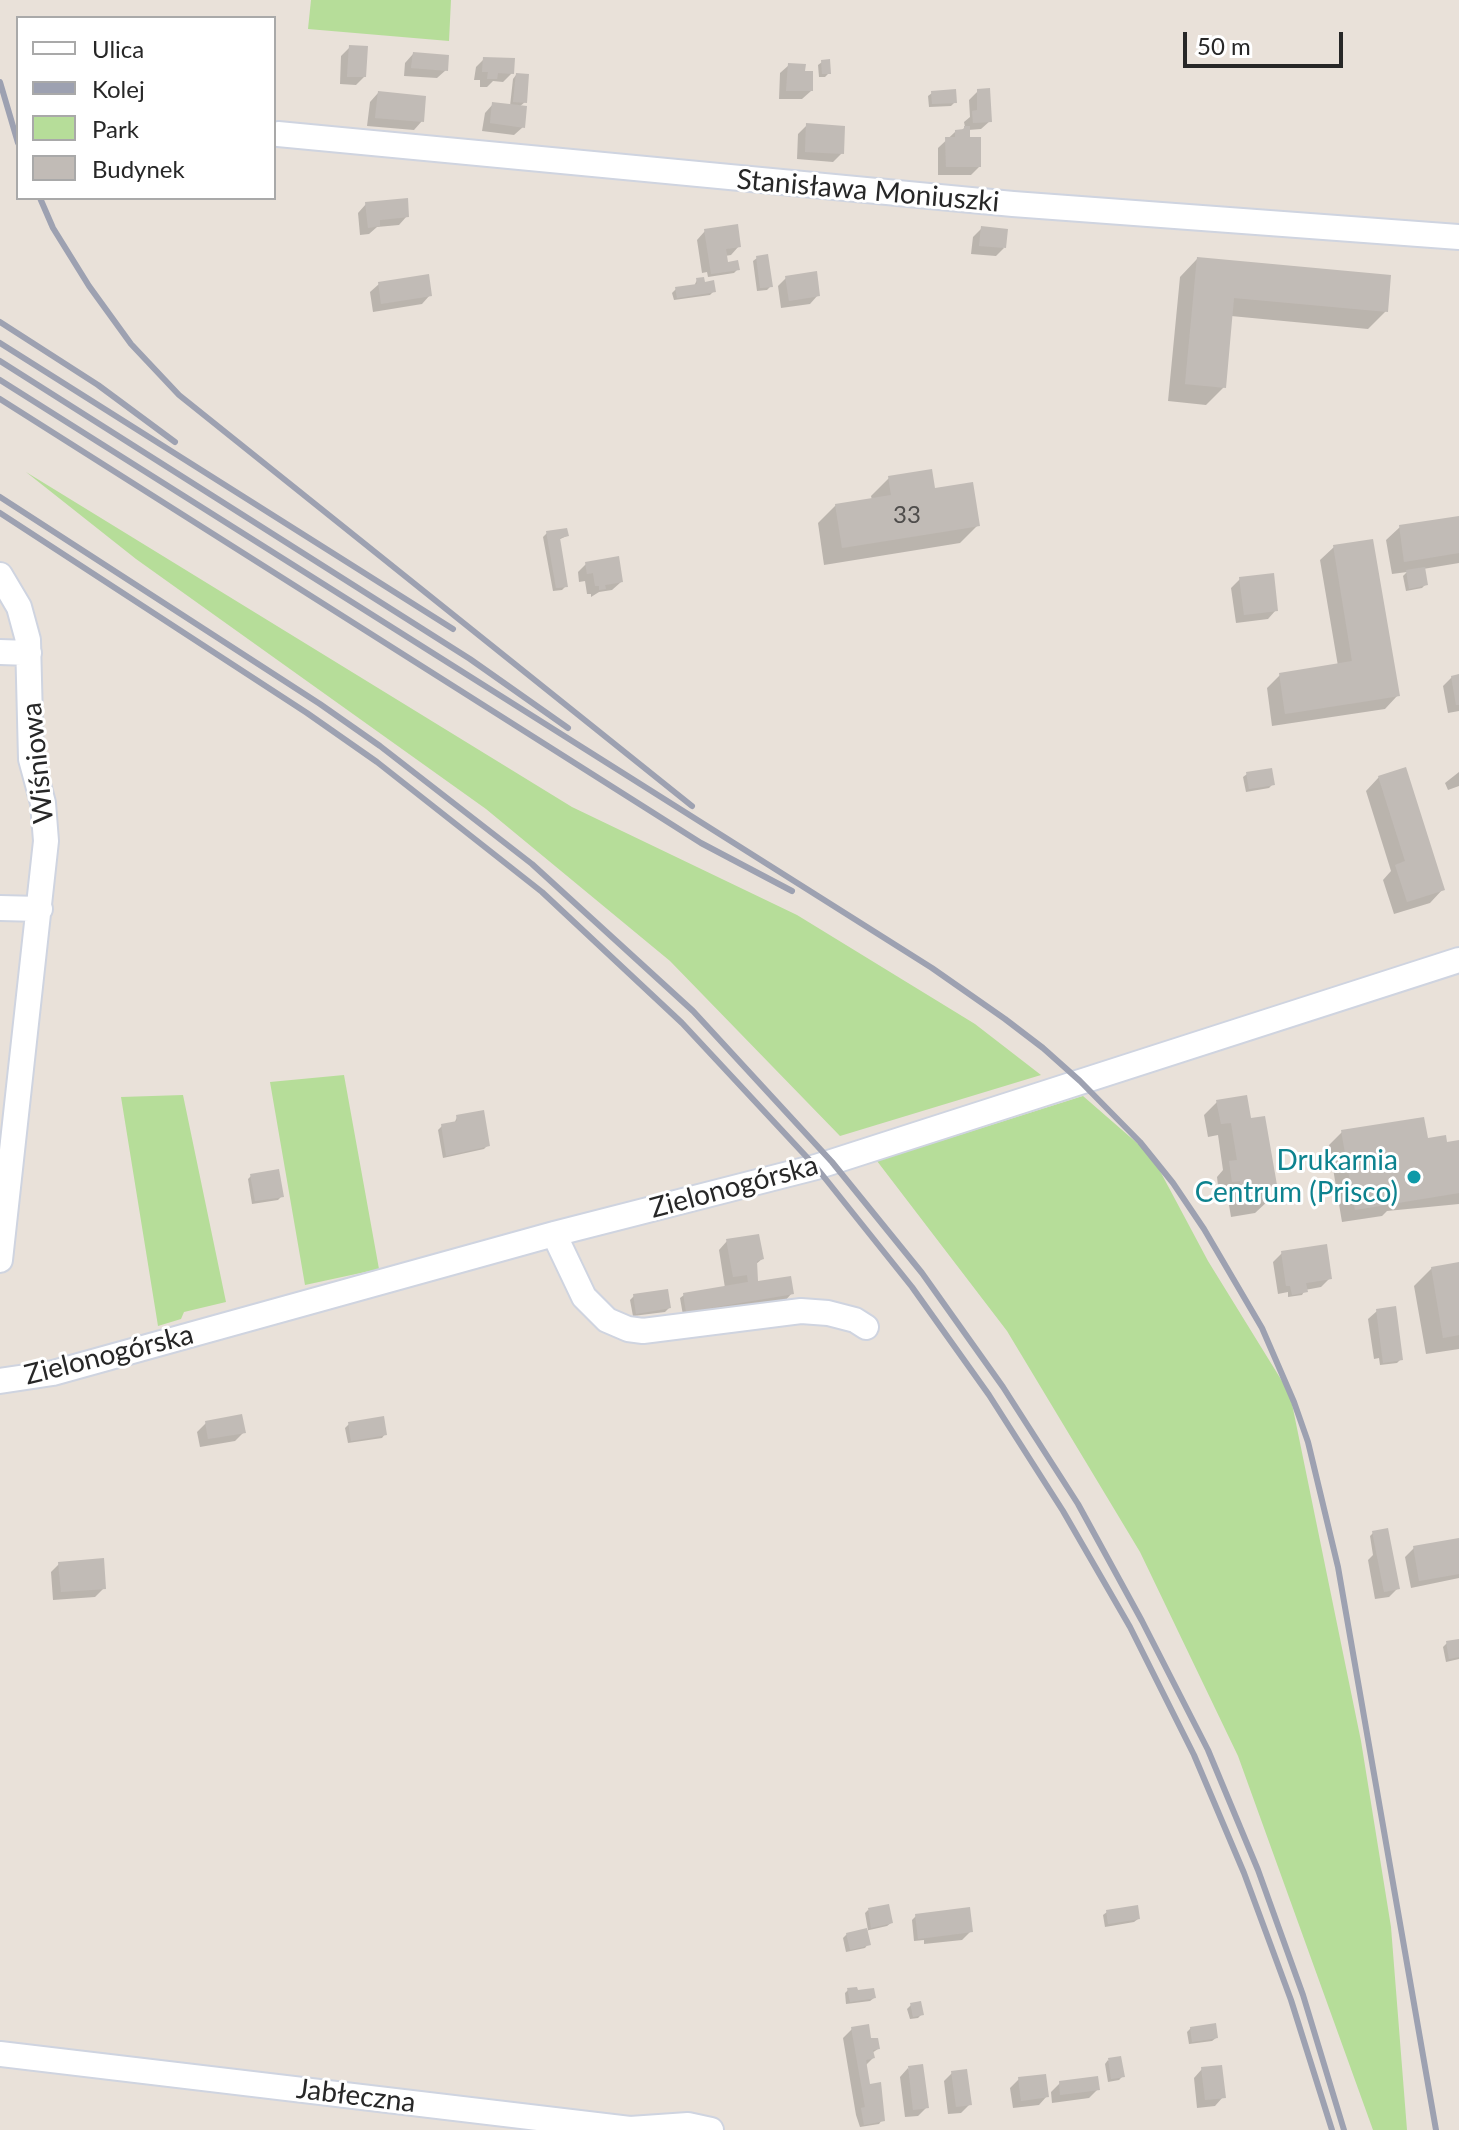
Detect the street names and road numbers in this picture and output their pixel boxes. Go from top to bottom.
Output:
street label: Stanisława Moniuszki [735,163,1001,219]
street label: Wiśniowa [15,701,61,825]
street label: Zielonogórska [646,1148,822,1226]
street label: Zielonogórska [21,1318,197,1392]
street label: Jabłeczna [294,2072,418,2120]

